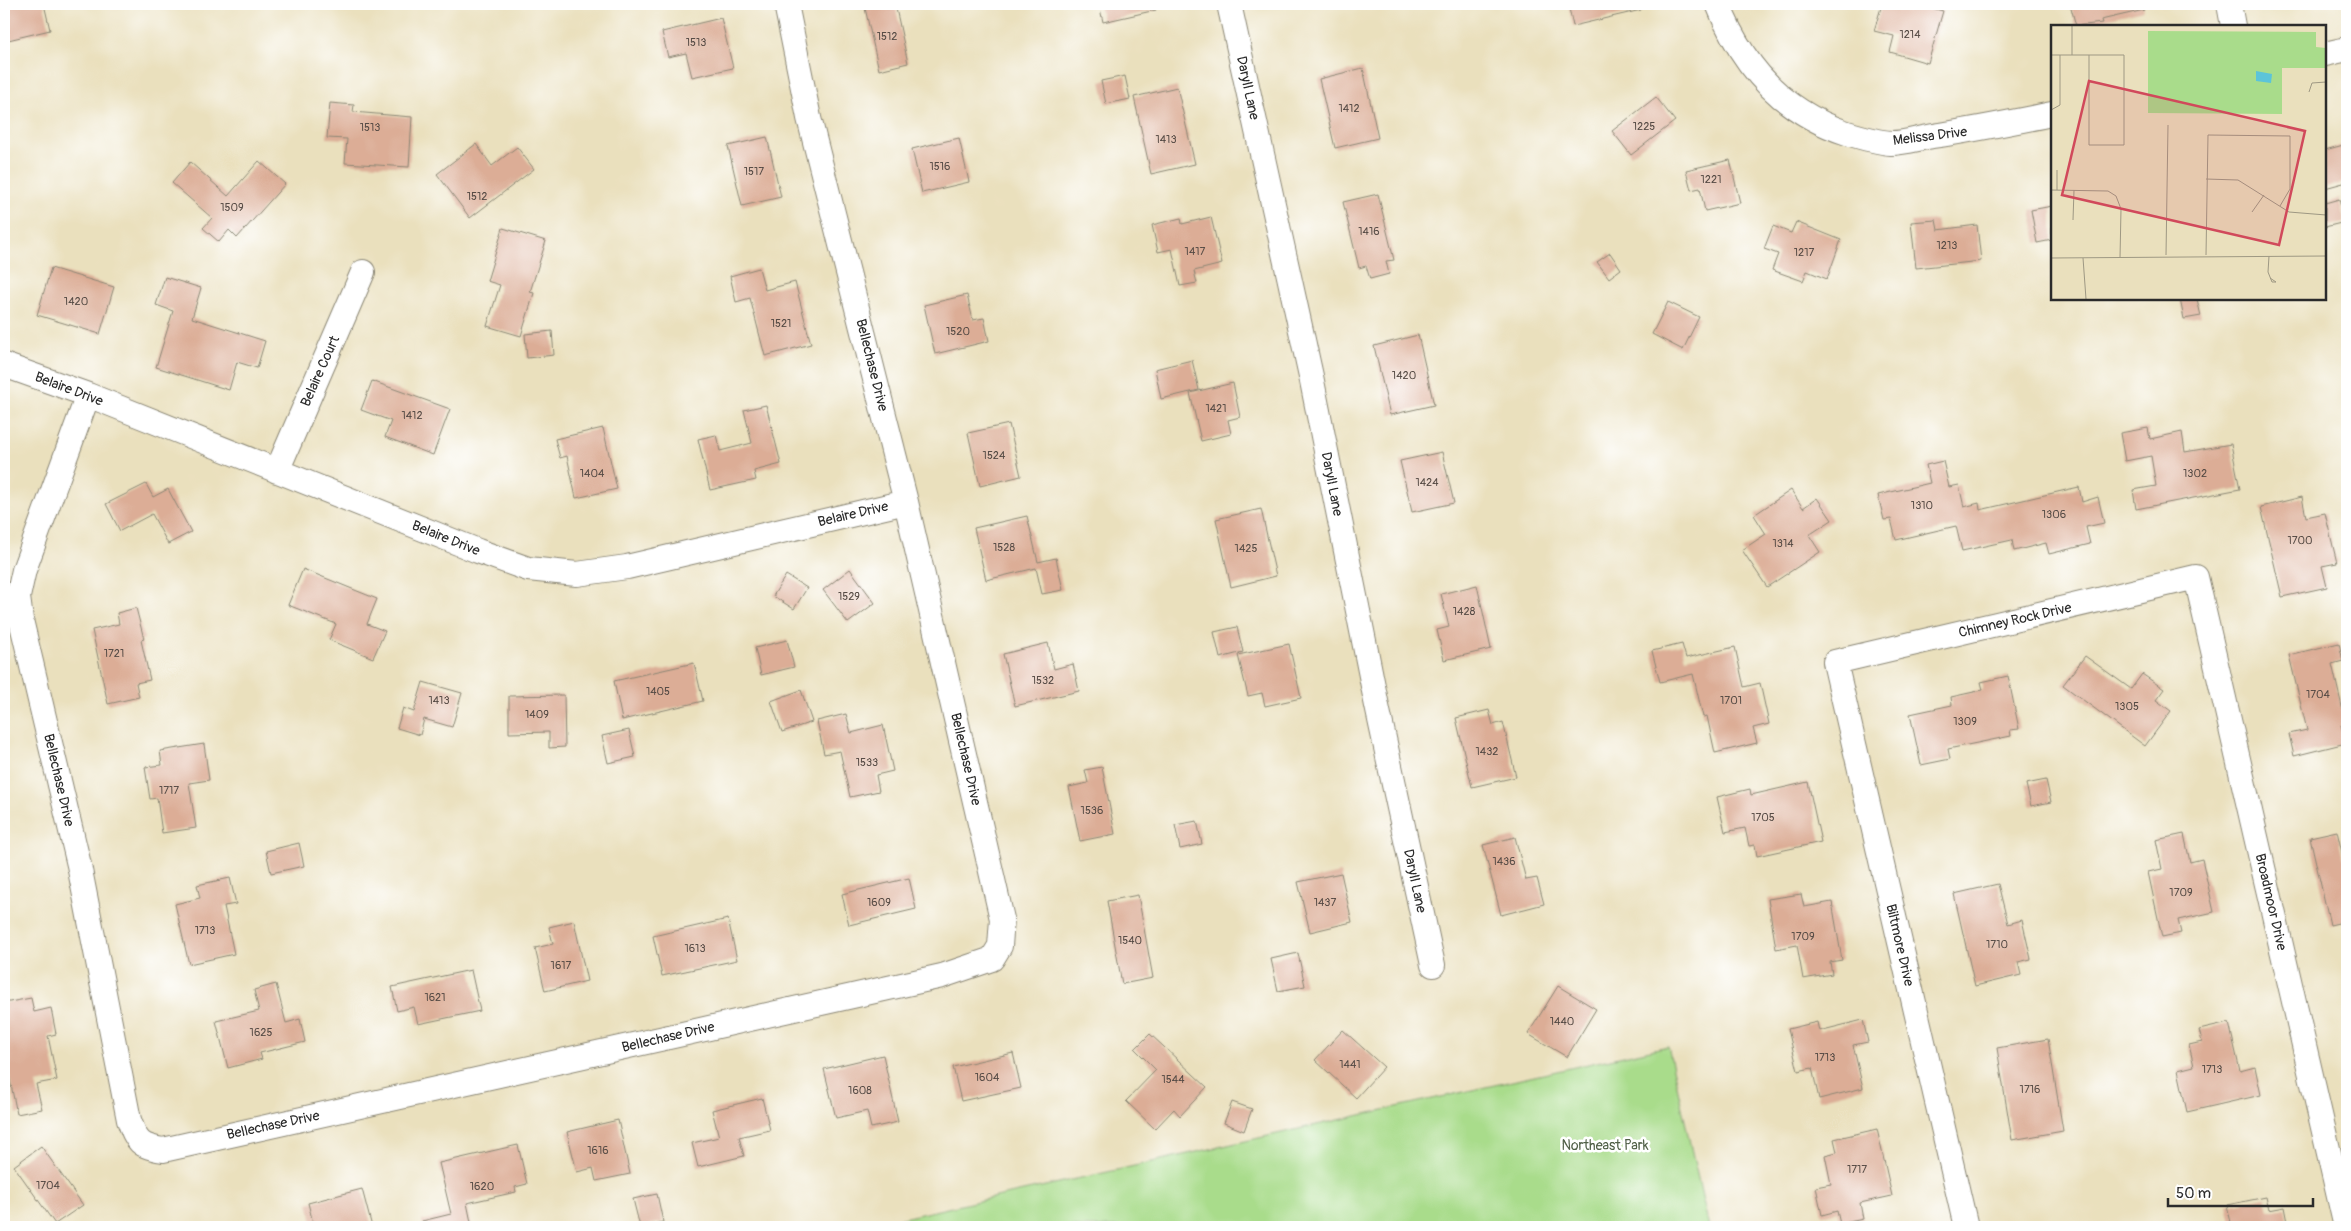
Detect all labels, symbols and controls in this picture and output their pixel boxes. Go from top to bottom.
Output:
inset map [2051,25,2326,300]
house number: 1214 [1899,28,1921,41]
house number: 1512 [877,30,897,43]
house number: 1513 [686,36,706,49]
street label: Daryll Lane [1233,55,1263,122]
house number: 1412 [1338,102,1360,115]
house number: 1225 [1633,120,1655,133]
house number: 1513 [360,121,380,134]
street label: Melissa Drive [1892,123,1968,149]
house number: 1413 [1155,133,1177,146]
house number: 1516 [930,160,950,173]
house number: 1517 [744,165,764,178]
house number: 1221 [1701,173,1721,186]
house number: 1512 [467,190,487,203]
house number: 1509 [220,201,244,214]
house number: 1416 [1358,225,1380,238]
house number: 1213 [1937,239,1957,252]
house number: 1417 [1185,245,1206,258]
house number: 1217 [1794,246,1814,259]
house number: 1420 [64,295,88,308]
house number: 1521 [771,317,791,330]
street label: Bellechase Drive [852,317,892,413]
house number: 1520 [946,325,970,338]
street label: Belaire Court [297,333,343,409]
street label: Belaire Drive [32,368,106,410]
house number: 1420 [1392,369,1416,382]
house number: 1421 [1205,402,1227,415]
house number: 1412 [401,409,423,422]
house number: 1524 [983,449,1006,462]
street label: Daryll Lane [1317,451,1347,518]
house number: 1404 [580,467,605,480]
house number: 1302 [2183,467,2207,480]
house number: 1424 [1415,476,1439,489]
street label: Belaire Drive [816,498,890,530]
house number: 1310 [1911,499,1933,512]
house number: 1306 [2042,508,2066,521]
street label: Belaire Drive [410,517,483,559]
house number: 1700 [2287,534,2313,547]
house number: 1314 [1772,537,1794,550]
house number: 1528 [993,541,1015,554]
house number: 1425 [1235,542,1257,555]
house number: 1529 [838,590,860,603]
street label: Chimney Rock Drive [1957,599,2073,641]
house number: 1428 [1453,605,1476,618]
house number: 1721 [104,647,124,660]
house number: 1532 [1032,674,1054,687]
house number: 1405 [646,685,670,698]
house number: 1704 [2306,688,2331,701]
house number: 1413 [428,694,450,707]
house number: 1701 [1720,694,1742,707]
house number: 1305 [2115,700,2139,713]
house number: 1409 [525,708,549,721]
street label: Bellechase Drive [947,711,985,807]
house number: 1309 [1953,715,1977,728]
street label: Bellechase Drive [40,732,78,828]
house number: 1432 [1476,745,1498,758]
house number: 1533 [856,756,878,769]
house number: 1717 [159,784,179,797]
house number: 1536 [1081,804,1103,817]
house number: 1705 [1751,811,1775,824]
street label: Daryll Lane [1400,848,1430,915]
street label: Broadmoor Drive [2252,852,2290,952]
house number: 1436 [1492,855,1516,868]
house number: 1709 [2169,886,2193,899]
house number: 1609 [867,896,891,909]
house number: 1437 [1314,896,1336,909]
street label: Biltmore Drive [1882,902,1918,988]
house number: 1713 [195,924,215,937]
house number: 1709 [1791,930,1815,943]
house number: 1540 [1118,934,1142,947]
house number: 1710 [1986,938,2008,951]
house number: 1613 [684,942,706,955]
house number: 1617 [551,959,572,972]
house number: 1621 [424,991,446,1004]
house number: 1440 [1550,1015,1574,1028]
street label: Bellechase Drive [620,1018,716,1056]
house number: 1625 [250,1026,272,1039]
house number: 1713 [1815,1051,1835,1064]
house number: 1441 [1339,1058,1361,1071]
house number: 1713 [2202,1063,2222,1076]
house number: 1604 [975,1071,1000,1084]
house number: 1544 [1161,1073,1185,1086]
house number: 1716 [2020,1083,2040,1096]
house number: 1608 [848,1084,872,1097]
street label: Bellechase Drive [225,1107,321,1143]
park label: Northeast Park [1561,1137,1649,1154]
house number: 1616 [587,1144,609,1157]
house number: 1717 [1847,1163,1867,1176]
scale bar [2168,1176,2314,1208]
house number: 1704 [36,1179,61,1192]
house number: 1620 [470,1180,494,1193]
text: 50 m [2176,1184,2211,1203]

